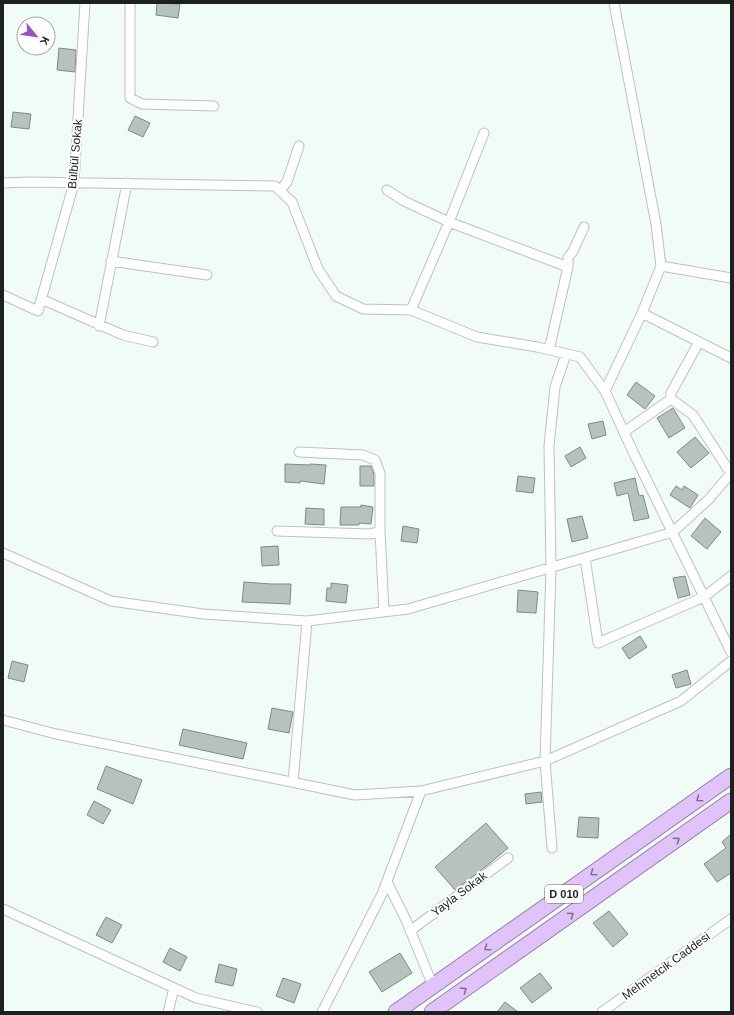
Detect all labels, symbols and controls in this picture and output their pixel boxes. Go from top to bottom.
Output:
north arrow [16,16,56,56]
text: K [38,34,52,47]
street label: Bülbül Sokak [65,118,85,190]
one-way arrow [696,794,703,801]
one-way arrow [672,838,679,845]
street label: Yayla Sokak [429,868,490,919]
one-way arrow [590,868,597,876]
road number: D 010 [545,885,583,903]
one-way arrow [566,913,573,920]
street label: Mehmetcik Caddesi [619,929,713,1003]
one-way arrow [484,943,491,950]
one-way arrow [460,987,467,994]

